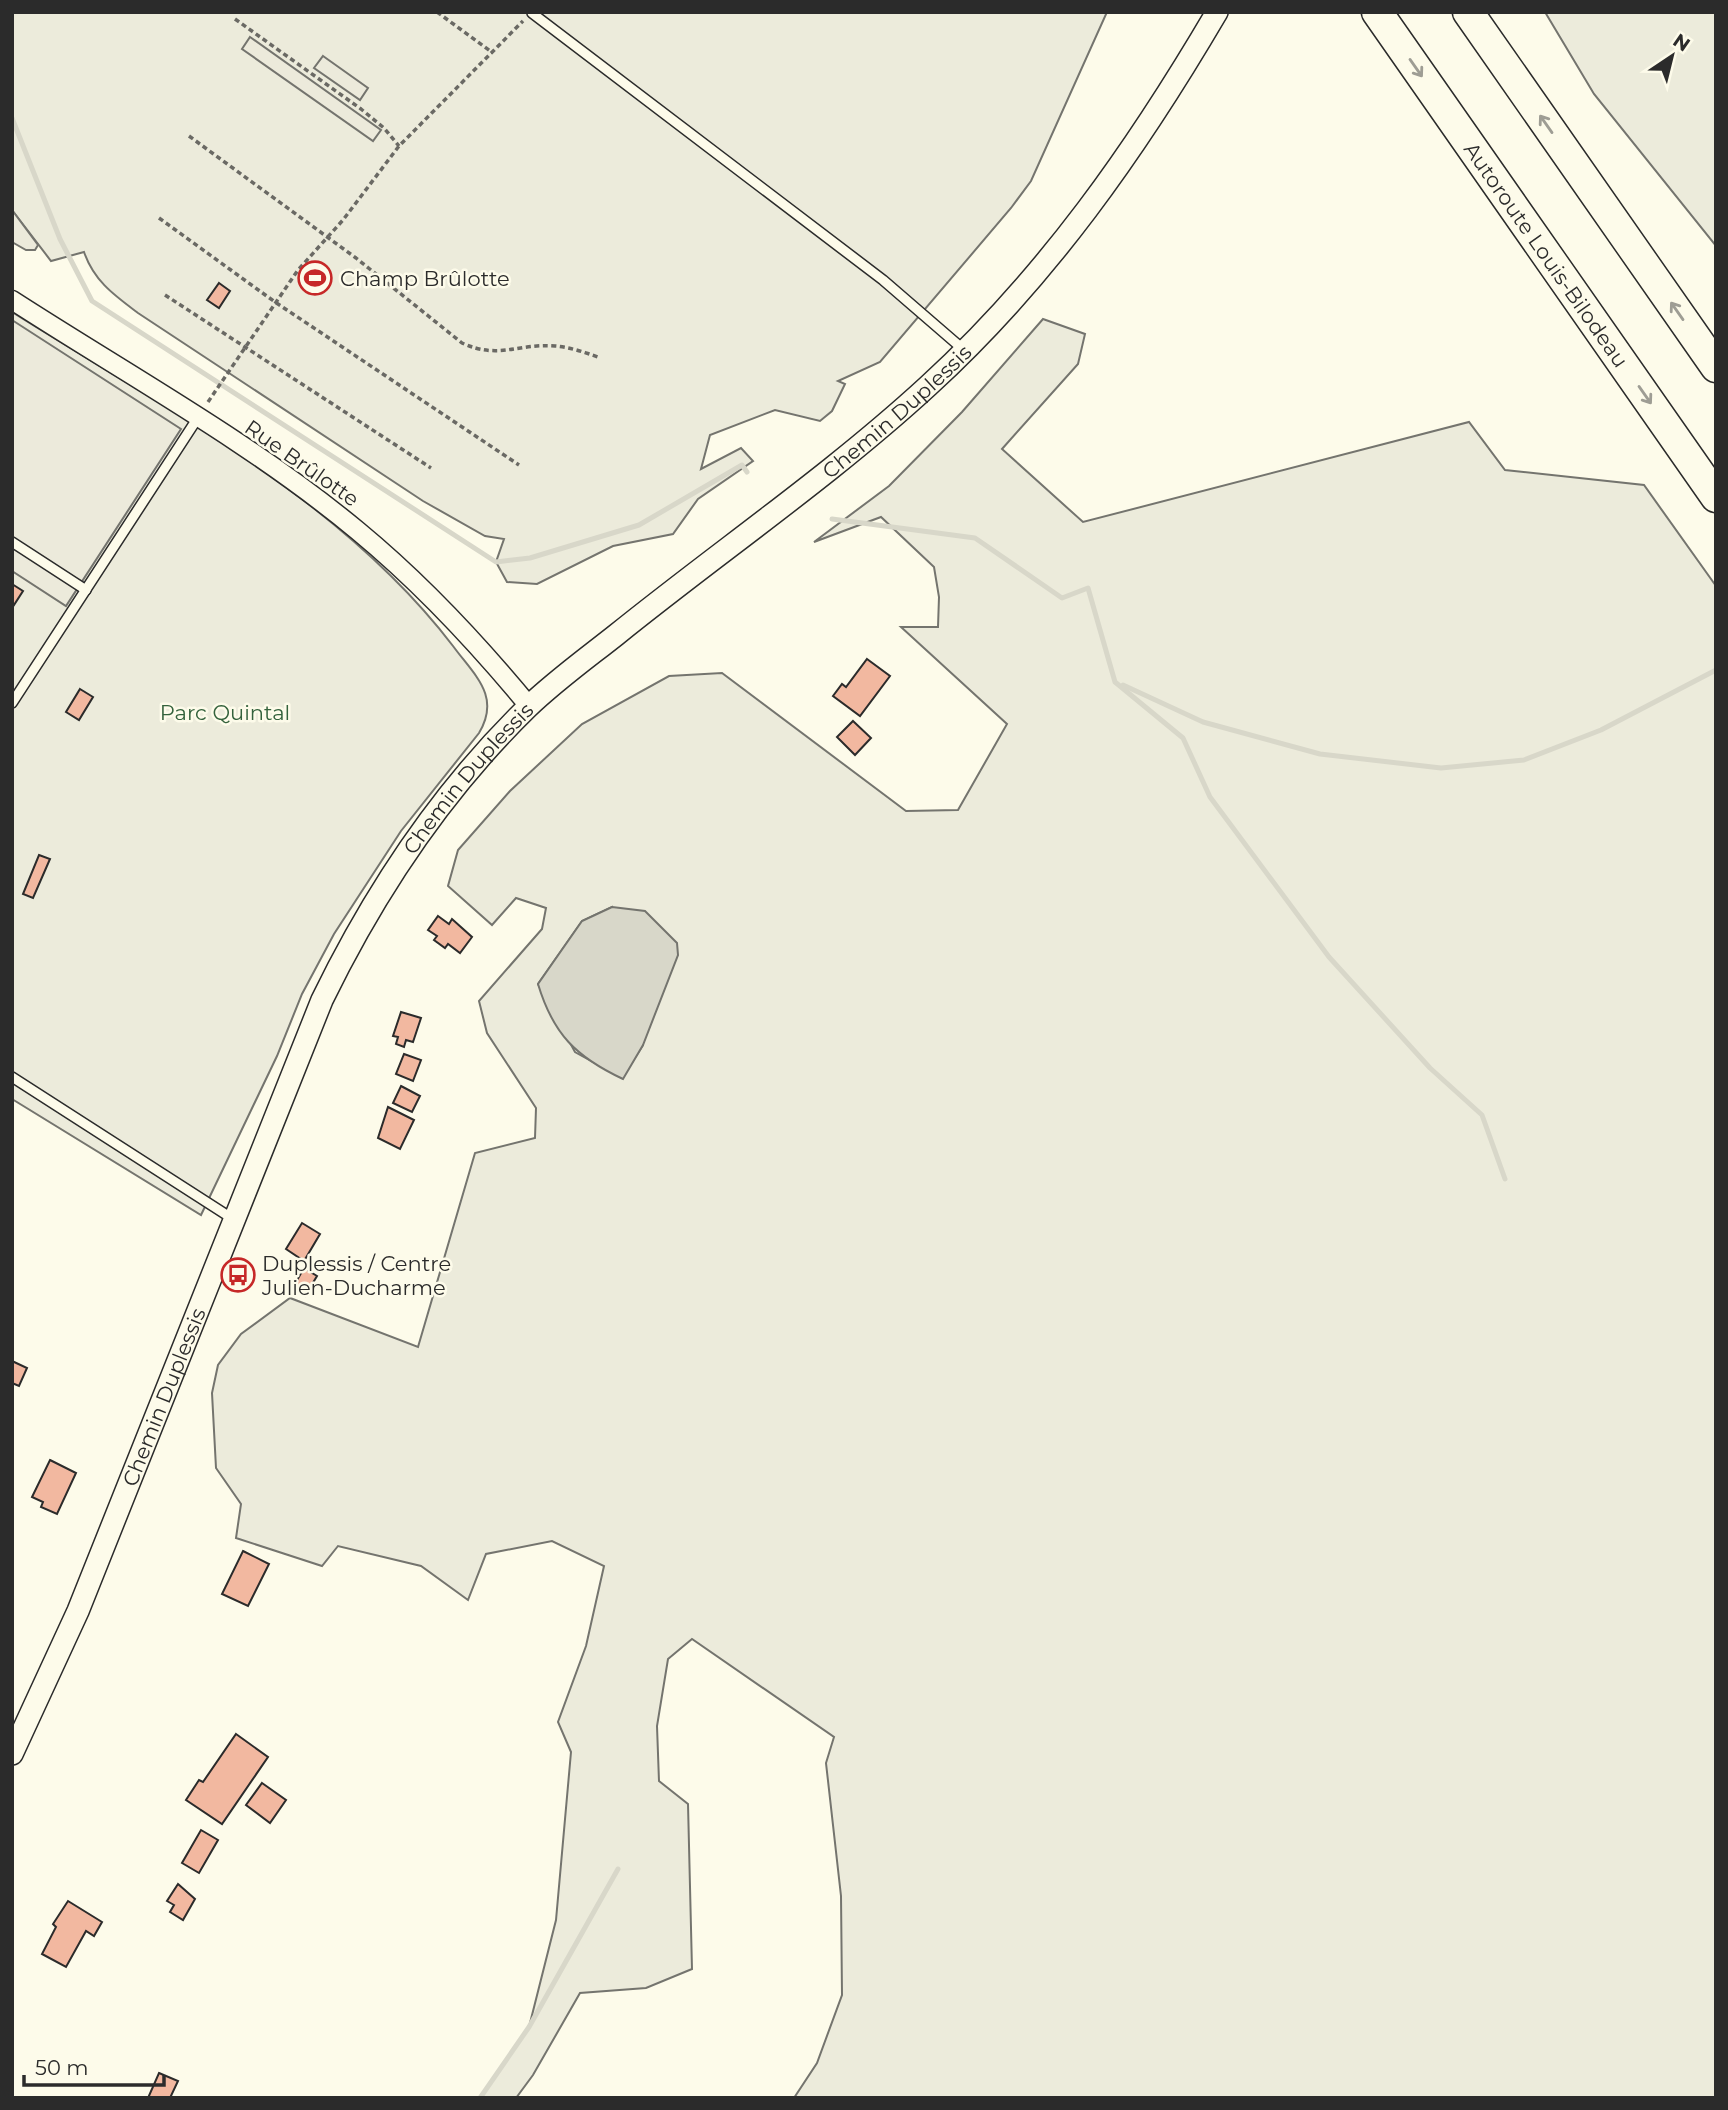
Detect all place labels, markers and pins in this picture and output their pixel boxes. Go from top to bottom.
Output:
sports icon: Champ Brûlotte [296,259,334,297]
place label: Champ Brûlotte [340,266,510,291]
place label: Duplessis / Centre Julien-Ducharme [261,1251,451,1300]
bus stop icon: Duplessis / Centre Julien-Ducharme [219,1256,257,1294]

